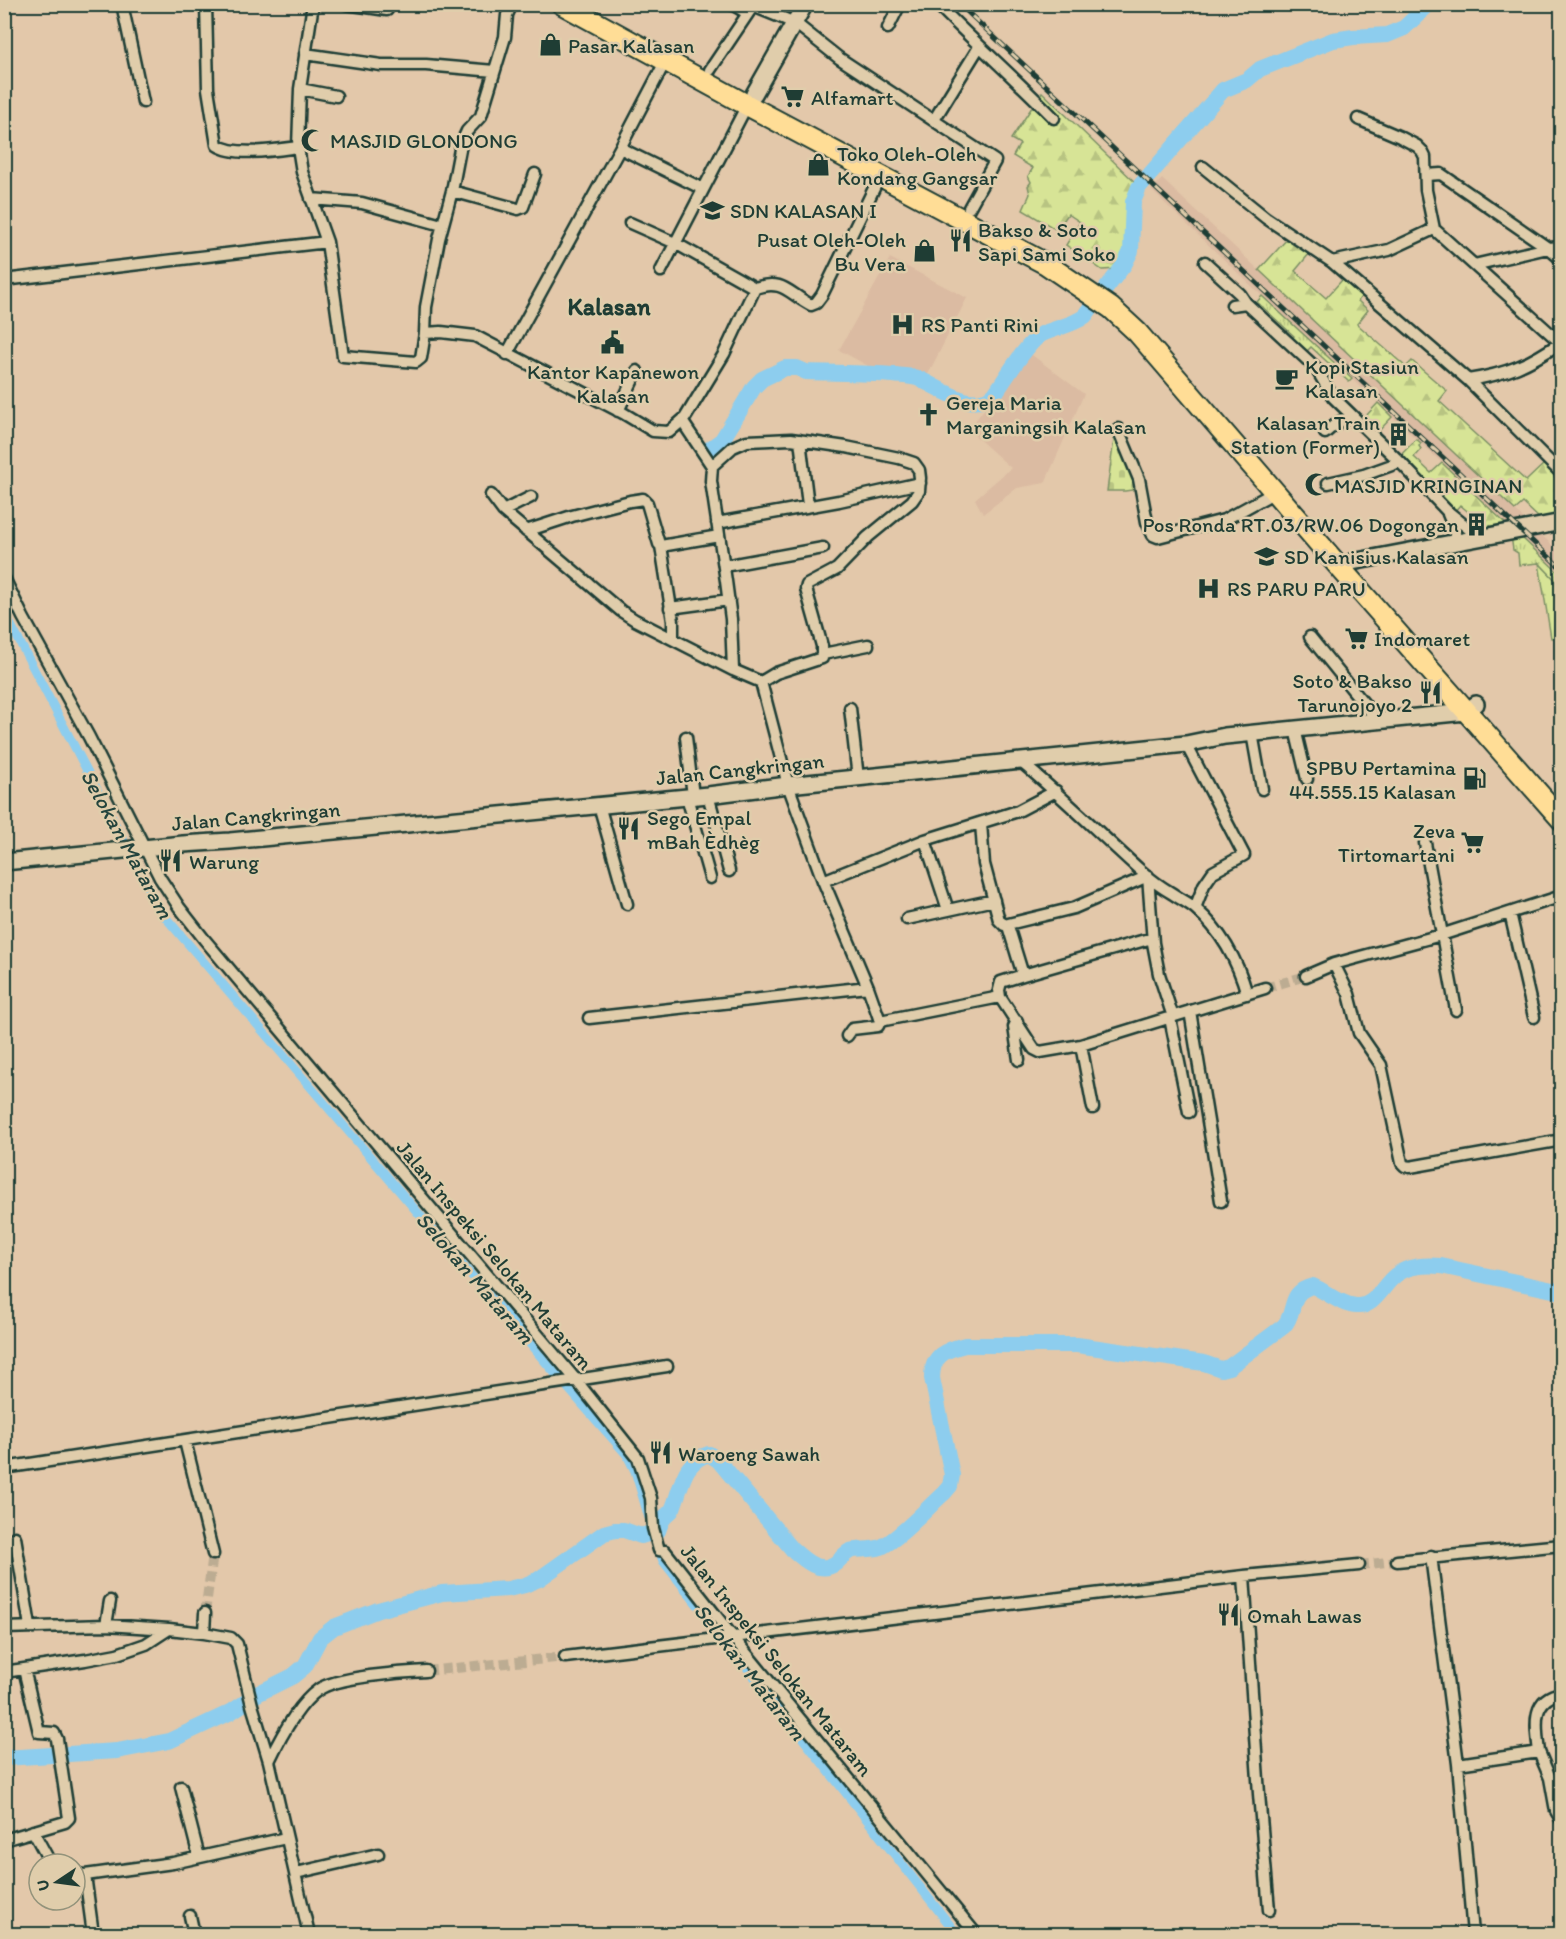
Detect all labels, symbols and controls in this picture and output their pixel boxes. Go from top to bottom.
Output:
shop icon: Pasar Kalasan [537,32,563,58]
place label: Pasar Kalasan [568,33,694,58]
supermarket icon: Alfamart [780,84,806,110]
place label: Alfamart [811,85,894,110]
mosque icon: MASJID GLONDONG [299,127,325,153]
place label: MASJID GLONDONG [330,128,518,153]
place label: Toko Oleh-Oleh Kondang Gangsar [837,141,998,190]
shop icon: Toko Oleh-Oleh Kondang Gangsar [806,152,832,178]
school or university icon: SDN KALASAN I [699,197,725,223]
place label: SDN KALASAN I [730,198,877,223]
place label: Bakso & Soto Sapi Sami Soko [978,217,1116,266]
place label: Pusat Oleh-Oleh Bu Vera [757,227,906,276]
restaurant icon: Bakso & Soto Sapi Sami Soko [947,228,973,254]
shop icon: Pusat Oleh-Oleh Bu Vera [911,238,937,264]
district label: Kalasan [567,292,651,321]
hospital icon: RS Panti Rini [890,311,916,337]
place label: RS Panti Rini [921,312,1039,337]
public building icon: Kantor Kapanewon Kalasan [600,330,626,356]
place label: Kopi Stasiun Kalasan [1305,354,1419,403]
place label: Kantor Kapanewon Kalasan [527,359,699,408]
cafe icon: Kopi Stasiun Kalasan [1274,365,1300,391]
place label: Gereja Maria Marganingsih Kalasan [946,390,1146,439]
church icon: Gereja Maria Marganingsih Kalasan [915,401,941,427]
place label: Kalasan Train Station (Former) [1231,410,1380,459]
building icon: Kalasan Train Station (Former) [1385,421,1411,447]
mosque icon: MASJID KRINGINAN [1303,472,1329,498]
place label: MASJID KRINGINAN [1334,473,1522,498]
building icon: Pos Ronda RT.03/RW.06 Dogongan [1464,511,1490,537]
place label: Pos Ronda RT.03/RW.06 Dogongan [1142,512,1459,537]
school or university icon: SD Kanisius Kalasan [1253,543,1279,569]
place label: SD Kanisius Kalasan [1284,544,1469,569]
hospital icon: RS PARU PARU [1196,575,1222,601]
place label: RS PARU PARU [1227,576,1366,601]
supermarket icon: Indomaret [1343,625,1369,651]
place label: Indomaret [1374,626,1470,651]
place label: Soto & Bakso Tarunojoyo 2 [1293,668,1412,717]
restaurant icon: Soto & Bakso Tarunojoyo 2 [1417,679,1443,705]
street label: Jalan Cangkringan [655,748,826,790]
place label: SPBU Pertamina 44.555.15 Kalasan [1289,755,1456,804]
water label: Selokan Mataram [75,765,179,924]
fuel station icon: SPBU Pertamina 44.555.15 Kalasan [1461,766,1487,792]
street label: Jalan Cangkringan [171,796,341,836]
place label: Sego Empal mBah Èdhèg [647,805,760,854]
restaurant icon: Sego Empal mBah Èdhèg [616,816,642,842]
place label: Zeva Tirtomartani [1338,818,1455,867]
supermarket icon: Zeva Tirtomartani [1460,829,1486,855]
restaurant icon: Warung [158,848,184,874]
place label: Warung [189,849,259,874]
street label: Jalan Inspeksi Selokan Mataram [391,1135,599,1375]
water label: Selokan Mataram [410,1207,540,1349]
restaurant icon: Waroeng Sawah [647,1440,673,1466]
place label: Waroeng Sawah [678,1441,820,1466]
street label: Jalan Inspeksi Selokan Mataram [675,1539,879,1781]
water label: Selokan Mataram [688,1598,812,1746]
restaurant icon: Omah Lawas [1216,1602,1242,1628]
place label: Omah Lawas [1247,1603,1362,1628]
north arrow [27,1852,87,1912]
text: U [32,1878,53,1893]

